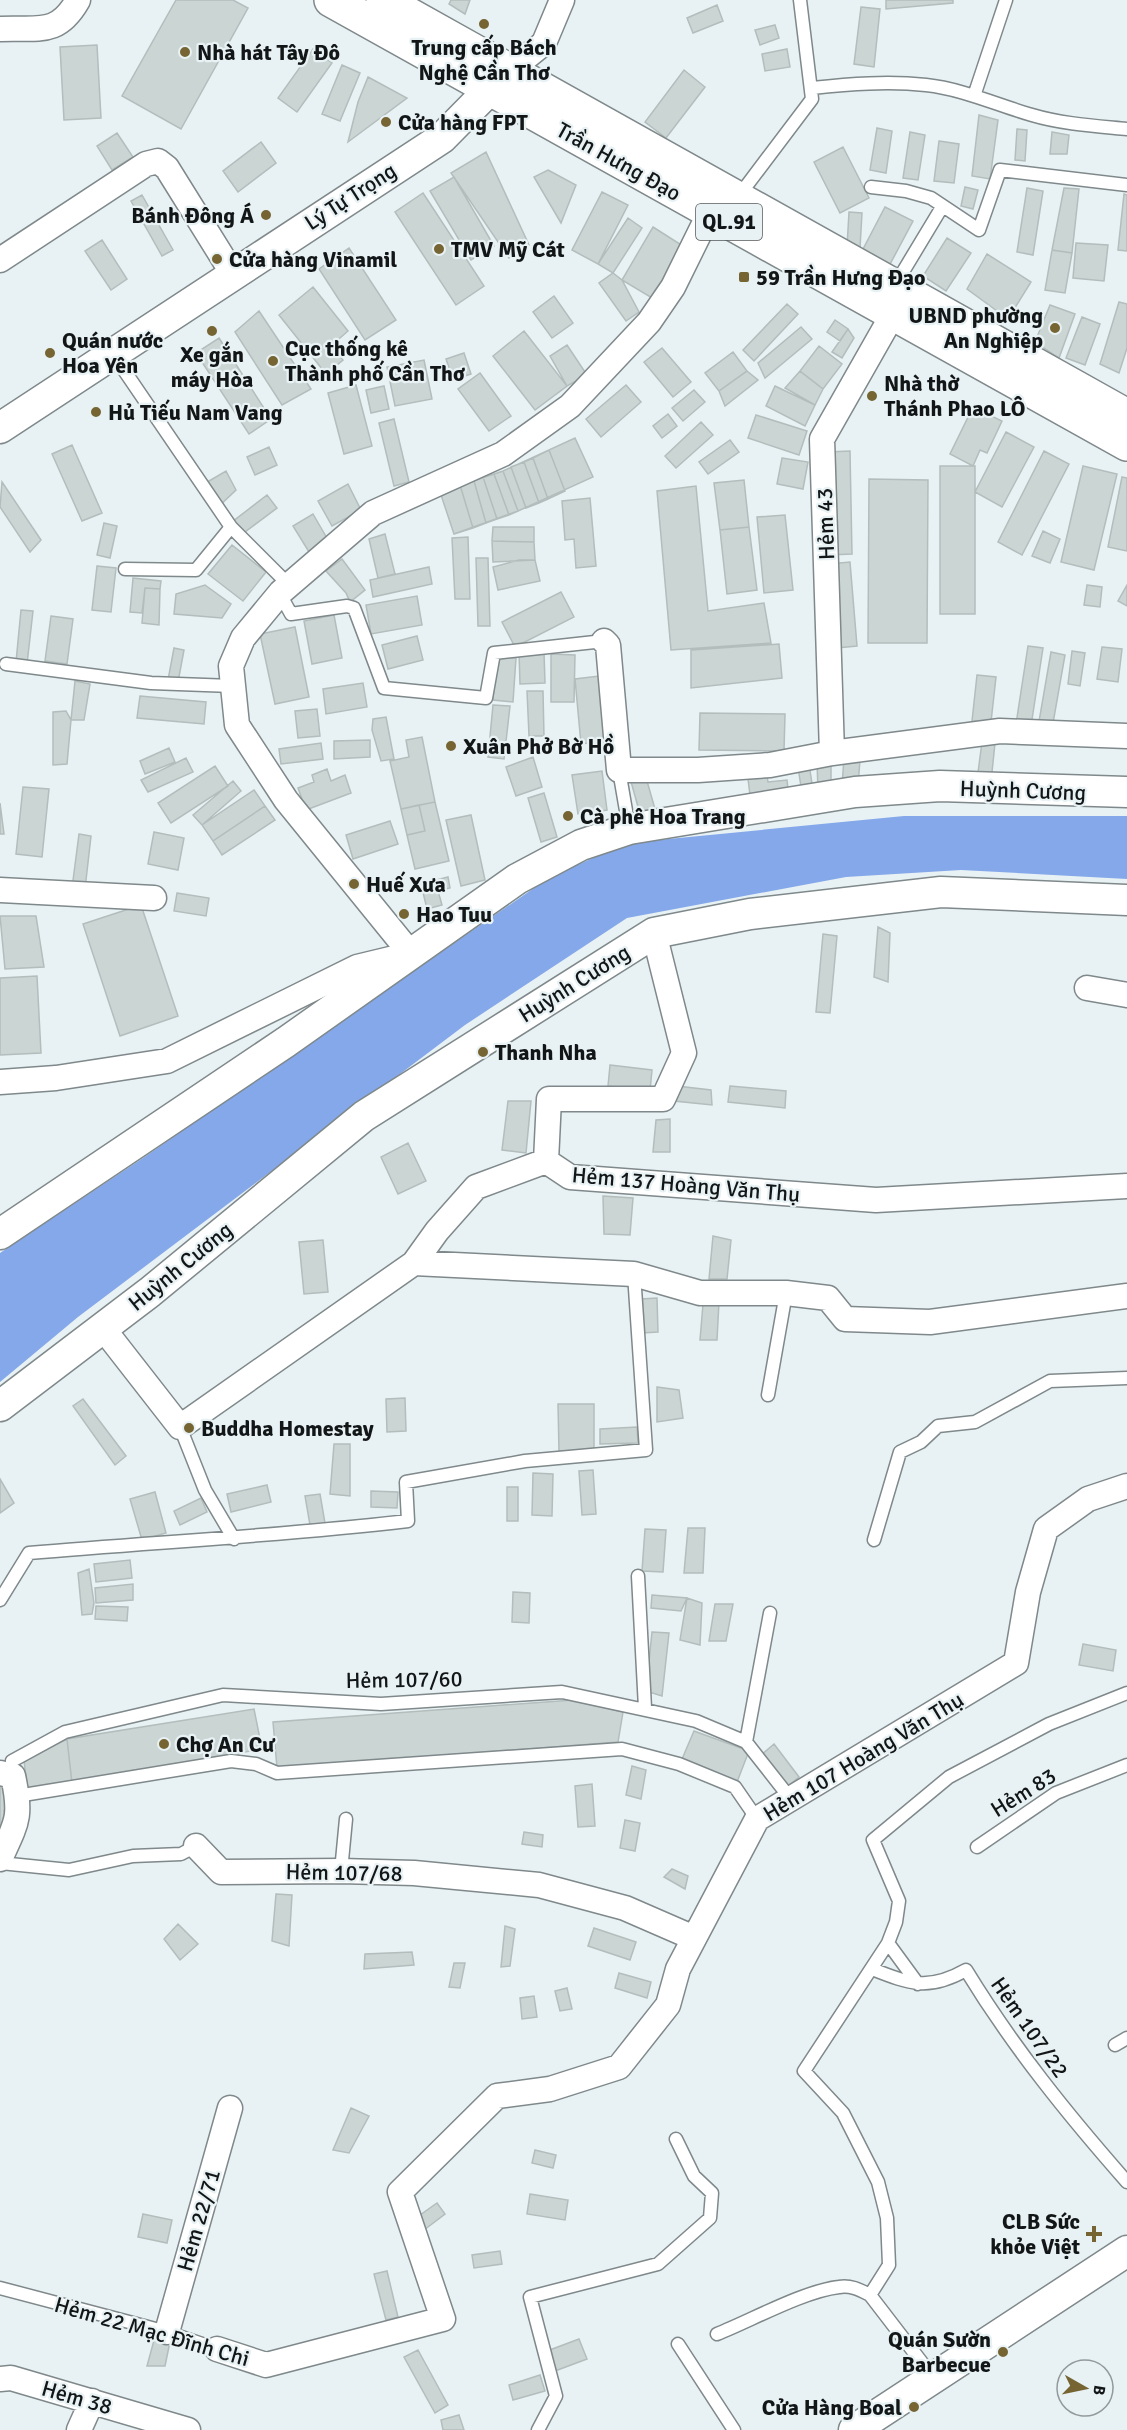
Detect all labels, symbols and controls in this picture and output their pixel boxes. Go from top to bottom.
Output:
marker: Trung cấp Bách Nghệ Cần Thơ [477,17,491,31]
place label: Trung cấp Bách Nghệ Cần Thơ [411,34,557,86]
place label: Nhà hát Tây Đô [197,39,340,66]
marker: Nhà hát Tây Đô [178,45,192,59]
place label: Cửa hàng FPT [398,109,529,136]
marker: Cửa hàng FPT [379,115,393,129]
street label: Trần Hưng Đạo [552,116,686,207]
street label: Lý Tự Trọng [299,157,401,236]
place label: Bánh Đông Á [131,202,254,229]
road number: QL.91 [696,204,762,240]
marker: Bánh Đông Á [259,208,273,222]
place label: TMV Mỹ Cát [451,236,565,263]
marker: TMV Mỹ Cát [432,242,446,256]
place label: Cửa hàng Vinamil [229,246,397,273]
marker: Cửa hàng Vinamil [210,252,224,266]
place label: 59 Trần Hưng Đạo [756,264,925,291]
marker: 59 Trần Hưng Đạo [737,270,751,284]
place label: UBND phường An Nghiệp [908,302,1043,354]
marker: UBND phường An Nghiệp [1048,321,1062,335]
marker: Xe gắn máy Hòa [205,324,219,338]
place label: Quán nước Hoa Yên [62,327,163,379]
place label: Cục thống kê Thành phố Cần Thơ [285,335,465,387]
place label: Xe gắn máy Hòa [171,341,253,393]
marker: Quán nước Hoa Yên [43,346,57,360]
marker: Cục thống kê Thành phố Cần Thơ [266,354,280,368]
place label: Nhà thờ Thánh Phao LÔ [884,370,1026,422]
marker: Nhà thờ Thánh Phao LÔ [865,389,879,403]
place label: Hủ Tiếu Nam Vang [108,399,283,426]
marker: Hủ Tiếu Nam Vang [89,405,103,419]
street label: Hẻm 43 [811,488,840,560]
place label: Xuân Phở Bờ Hồ [463,733,614,760]
marker: Xuân Phở Bờ Hồ [444,739,458,753]
street label: Huỳnh Cương [959,775,1087,806]
place label: Cà phê Hoa Trang [580,803,746,830]
marker: Cà phê Hoa Trang [561,809,575,823]
place label: Huế Xưa [366,871,446,898]
marker: Huế Xưa [347,877,361,891]
place label: Hao Tuu [416,901,492,928]
marker: Hao Tuu [397,907,411,921]
street label: Huỳnh Cương [514,938,635,1028]
place label: Thanh Nha [495,1039,597,1066]
marker: Thanh Nha [476,1045,490,1059]
street label: Hẻm 137 Hoàng Văn Thụ [571,1161,801,1208]
street label: Huỳnh Cương [123,1216,238,1317]
place label: Buddha Homestay [201,1415,374,1442]
marker: Buddha Homestay [182,1421,196,1435]
street label: Hẻm 107/60 [345,1665,463,1694]
street label: Hẻm 107 Hoàng Văn Thụ [758,1686,968,1827]
place label: Chợ An Cư [176,1731,276,1758]
marker: Chợ An Cư [157,1737,171,1751]
street label: Hẻm 83 [986,1762,1061,1823]
street label: Hẻm 107/68 [285,1858,403,1887]
street label: Hẻm 107/22 [985,1972,1074,2083]
street label: Hẻm 22/71 [171,2166,226,2274]
place label: CLB Sức khỏe Việt [990,2208,1080,2260]
marker: CLB Sức khỏe Việt [1085,2225,1103,2243]
street label: Hẻm 22 Mạc Đĩnh Chi [51,2291,252,2372]
place label: Quán Sườn Barbecue [888,2326,991,2378]
marker: Quán Sườn Barbecue [996,2345,1010,2359]
north arrow [1055,2358,1115,2418]
street label: Hẻm 38 [39,2375,115,2420]
text: B [1088,2384,1109,2397]
place label: Cửa Hàng Boal [762,2394,902,2421]
marker: Cửa Hàng Boal [907,2400,921,2414]

